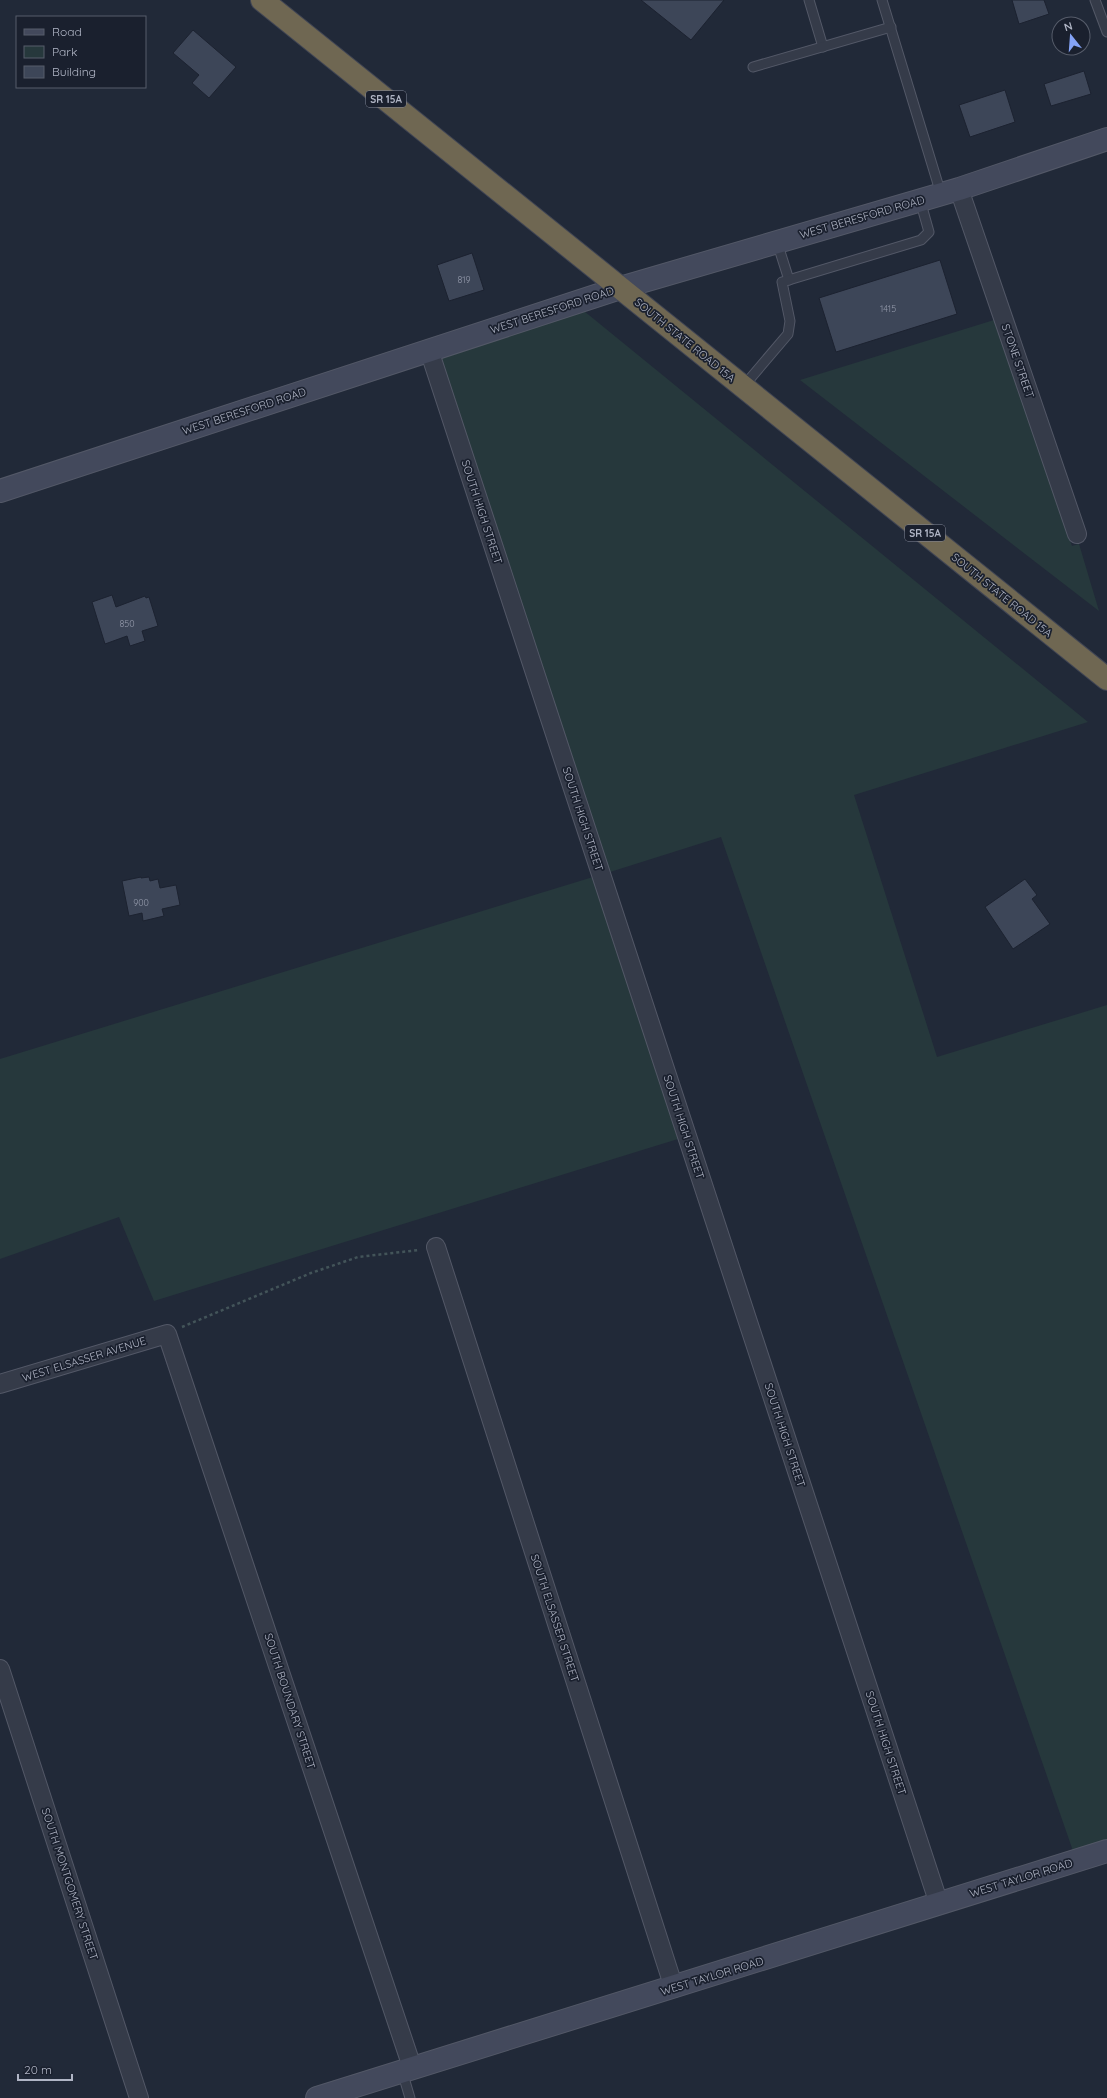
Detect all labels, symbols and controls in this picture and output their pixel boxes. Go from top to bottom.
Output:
legend [16,16,146,88]
north arrow [1051,16,1091,56]
text: N [1062,19,1074,34]
text: Road [52,24,82,39]
text: Park [52,44,77,59]
text: Building [52,64,96,79]
road number: SR 15A [366,91,406,107]
street label: WEST BERESFORD ROAD [798,192,926,242]
house number: 819 [457,274,471,285]
street label: WEST BERESFORD ROAD [488,283,616,337]
street label: SOUTH STATE ROAD 15A [632,295,738,385]
house number: 1415 [880,303,896,314]
street label: STONE STREET [999,322,1037,400]
street label: WEST BERESFORD ROAD [180,384,308,438]
street label: SOUTH HIGH STREET [459,458,506,566]
road number: SR 15A [905,525,945,541]
street label: SOUTH STATE ROAD 15A [949,550,1055,640]
house number: 850 [119,618,135,629]
street label: SOUTH HIGH STREET [560,765,607,873]
house number: 900 [133,897,149,908]
street label: SOUTH HIGH STREET [661,1073,708,1181]
street label: WEST ELSASSER AVENUE [20,1333,148,1385]
street label: SOUTH HIGH STREET [762,1381,809,1489]
street label: SOUTH ELSASSER STREET [528,1552,582,1684]
street label: SOUTH BOUNDARY STREET [261,1631,319,1771]
street label: SOUTH HIGH STREET [863,1689,910,1797]
street label: SOUTH MONTGOMERY STREET [39,1806,101,1962]
street label: WEST TAYLOR ROAD [968,1856,1074,1900]
street label: WEST TAYLOR ROAD [659,1954,765,1998]
scale bar [18,2056,72,2082]
text: 20 m [24,2062,52,2077]

